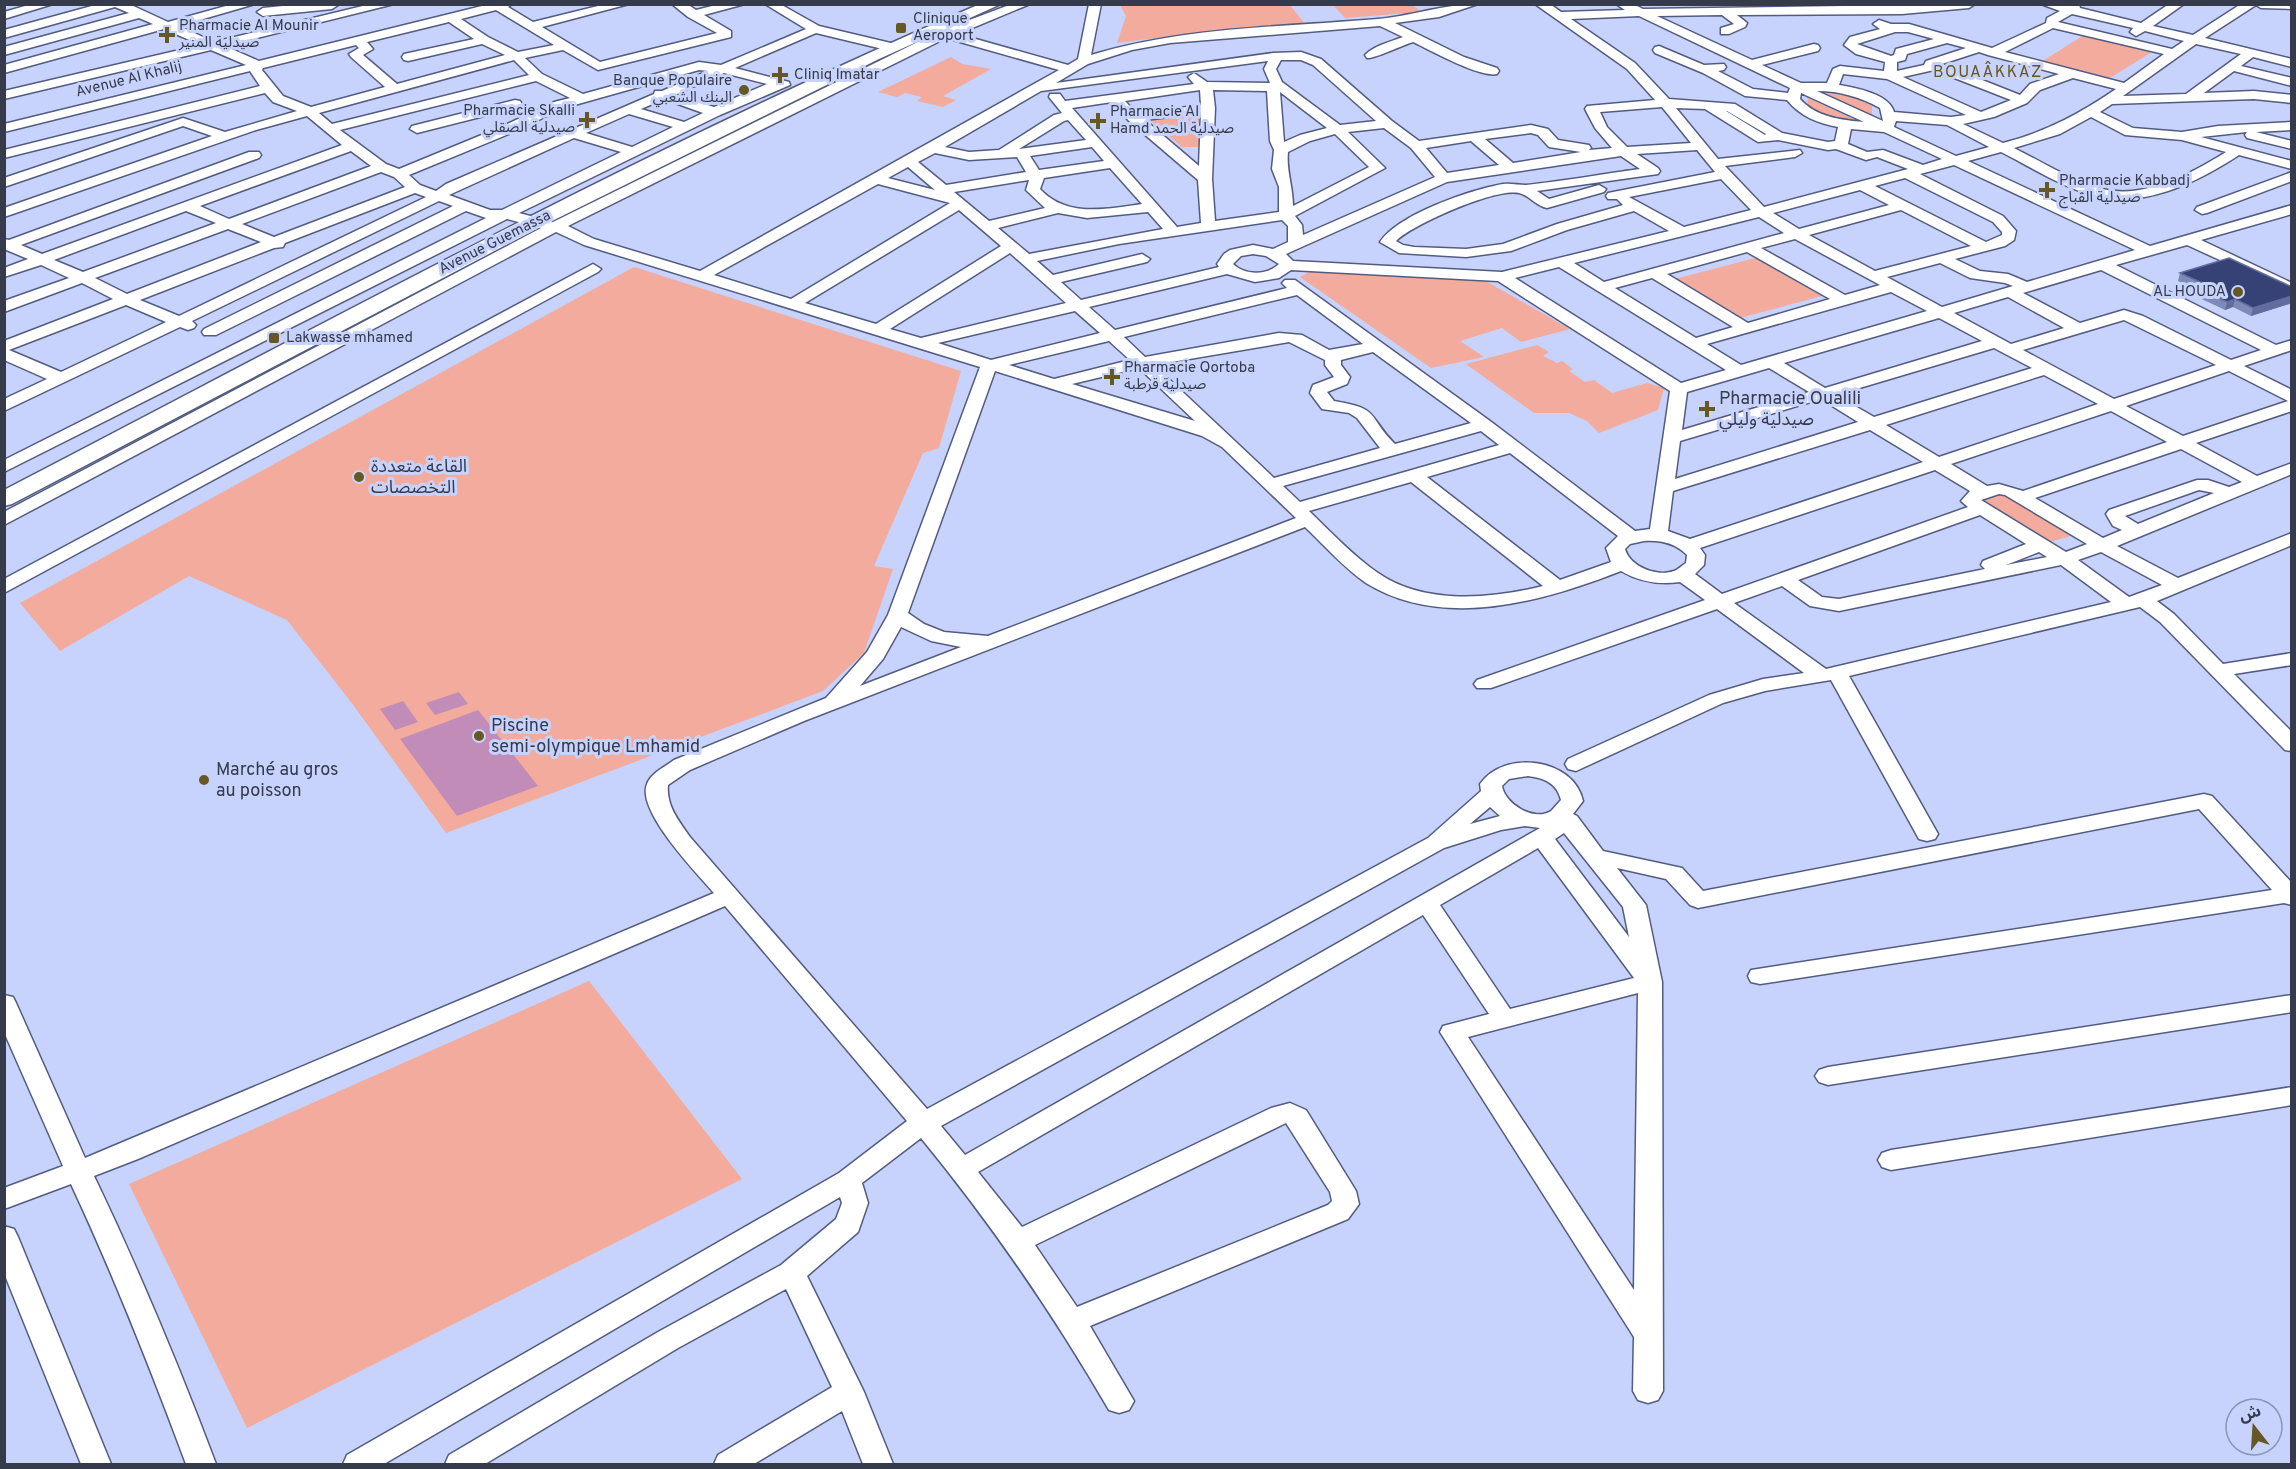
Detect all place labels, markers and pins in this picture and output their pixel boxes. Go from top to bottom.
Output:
place label: Clinique Aeroport [913,10,974,46]
place label: Pharmacie Al Mounir صيدلية المنير [178,17,319,53]
marker: Clinique Aeroport [894,21,908,35]
marker: Pharmacie Al Mounir صيدلية المنير [160,28,174,42]
marker: Cliniq lmatar [771,66,789,84]
place label: Cliniq lmatar [794,66,880,85]
place label: Banque Populaire البنك الشعبي [613,72,732,108]
marker: Banque Populaire البنك الشعبي [737,83,751,97]
place label: Pharmacie Skalli صيدلية الصقلي [463,102,575,138]
place label: Pharmacie Al Hamd صيدلية الحمد [1110,103,1234,139]
marker: Pharmacie Skalli صيدلية الصقلي [580,113,594,127]
marker: Pharmacie Al Hamd صيدلية الحمد [1091,114,1105,128]
place label: Pharmacie Kabbadj صيدلية القباج [2059,172,2190,209]
marker: Pharmacie Kabbadj صيدلية القباج [2040,183,2054,197]
place label: AL HOUDA [2153,283,2226,302]
marker: AL HOUDA [2231,285,2245,299]
place label: Lakwasse mhamed [286,329,413,348]
marker: Lakwasse mhamed [267,331,281,345]
place label: Pharmacie Qortoba صيدلية قرطبة [1124,359,1255,395]
marker: Pharmacie Qortoba صيدلية قرطبة [1105,370,1119,384]
place label: Pharmacie Oualili صيدلية وليلي [1719,388,1861,432]
marker: Pharmacie Oualili صيدلية وليلي [1700,402,1714,416]
place label: القاعة متعددة التخصصات [371,456,467,500]
marker: القاعة متعددة التخصصات [352,470,366,484]
place label: Piscine semi-olympique Lmhamid [491,715,700,759]
marker: Piscine semi-olympique Lmhamid [472,729,486,743]
place label: Marché au gros au poisson [216,759,338,803]
marker: Marché au gros au poisson [197,773,211,787]

